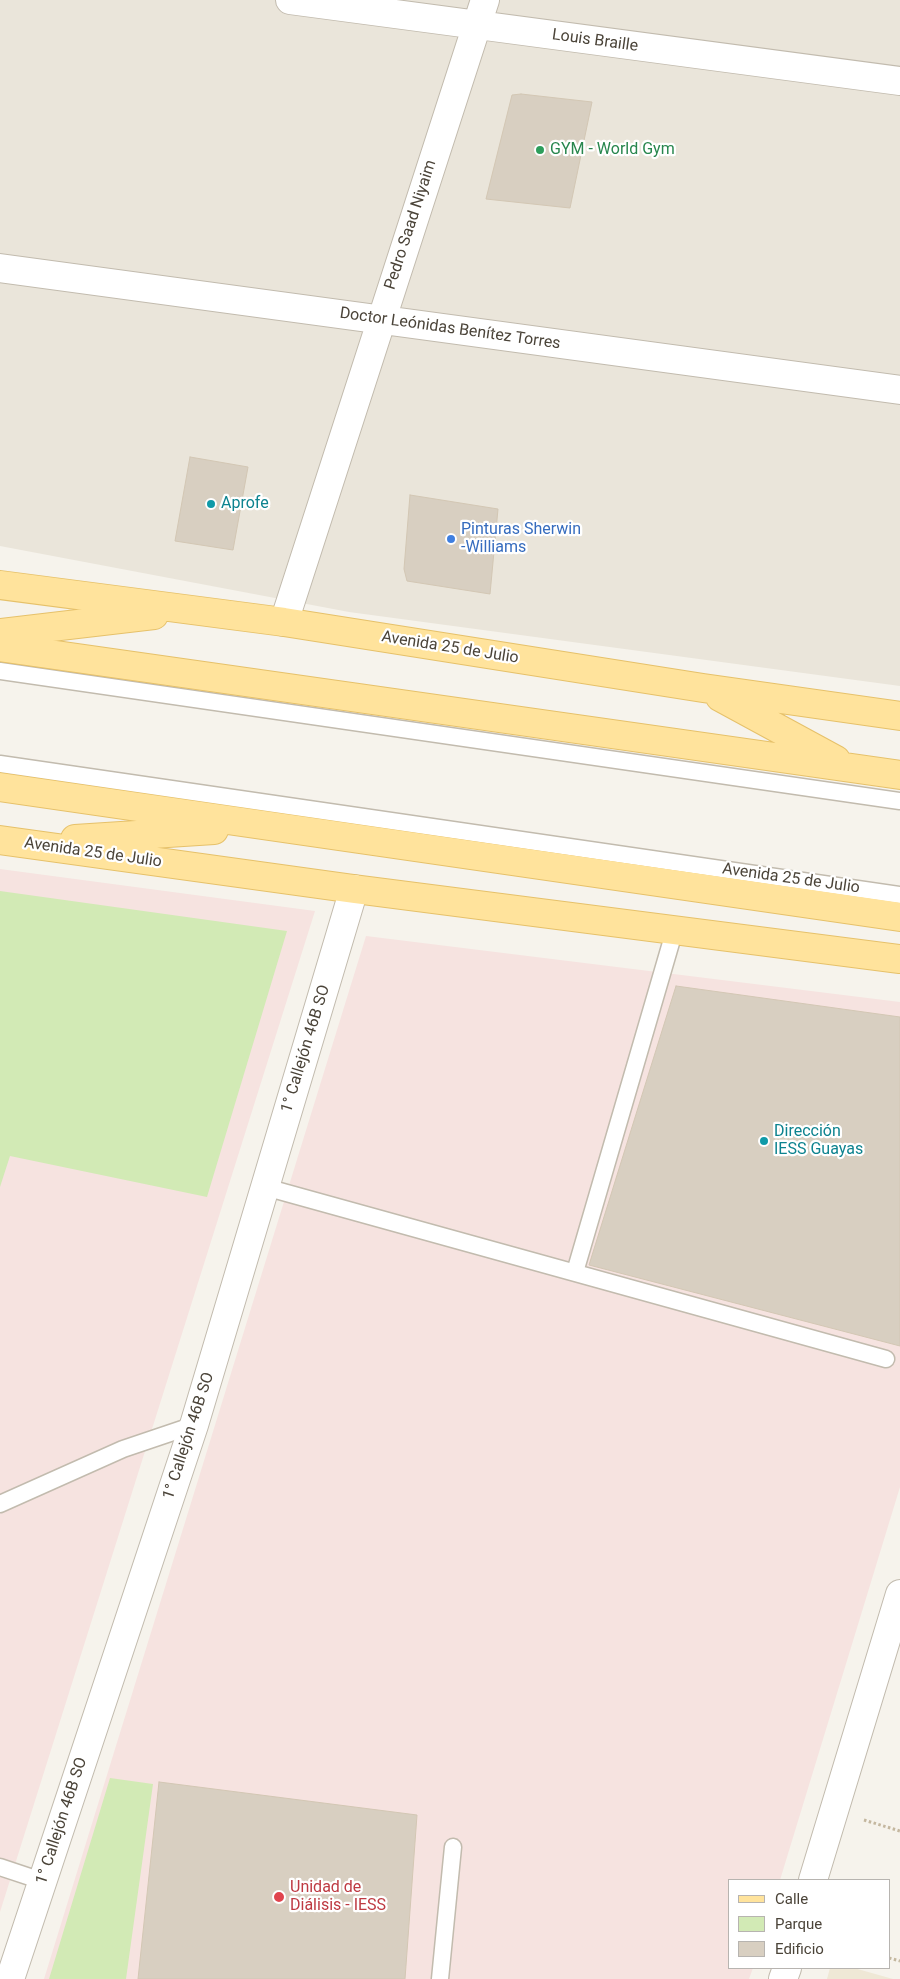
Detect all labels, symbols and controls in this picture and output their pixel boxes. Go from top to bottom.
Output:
street label: Louis Braille [551,25,639,57]
place label: GYM - World Gym [550,140,675,160]
marker: GYM - World Gym [534,144,546,156]
street label: Pedro Saad Niyaim [381,158,441,292]
street label: Doctor Leónidas Benítez Torres [338,304,562,354]
place label: Aprofe [221,494,269,514]
marker: Aprofe [205,498,217,510]
place label: Pinturas Sherwin -Williams [461,520,581,558]
marker: Pinturas Sherwin -Williams [445,533,457,545]
street label: Avenida 25 de Julio [380,628,520,668]
street label: Avenida 25 de Julio [23,834,163,872]
street label: Avenida 25 de Julio [721,860,861,898]
street label: 1° Callejón 46B SO [277,983,335,1115]
place label: Dirección IESS Guayas [774,1122,863,1160]
marker: Dirección IESS Guayas [758,1135,770,1147]
street label: 1° Callejón 46B SO [159,1370,219,1502]
street label: 1° Callejón 46B SO [32,1755,92,1887]
place label: Unidad de Diálisis - IESS [290,1878,386,1916]
legend [728,1879,890,1969]
marker: Unidad de Diálisis - IESS [272,1890,286,1904]
text: Calle [775,1890,808,1908]
text: Parque [775,1915,822,1933]
text: Edificio [775,1940,824,1958]

